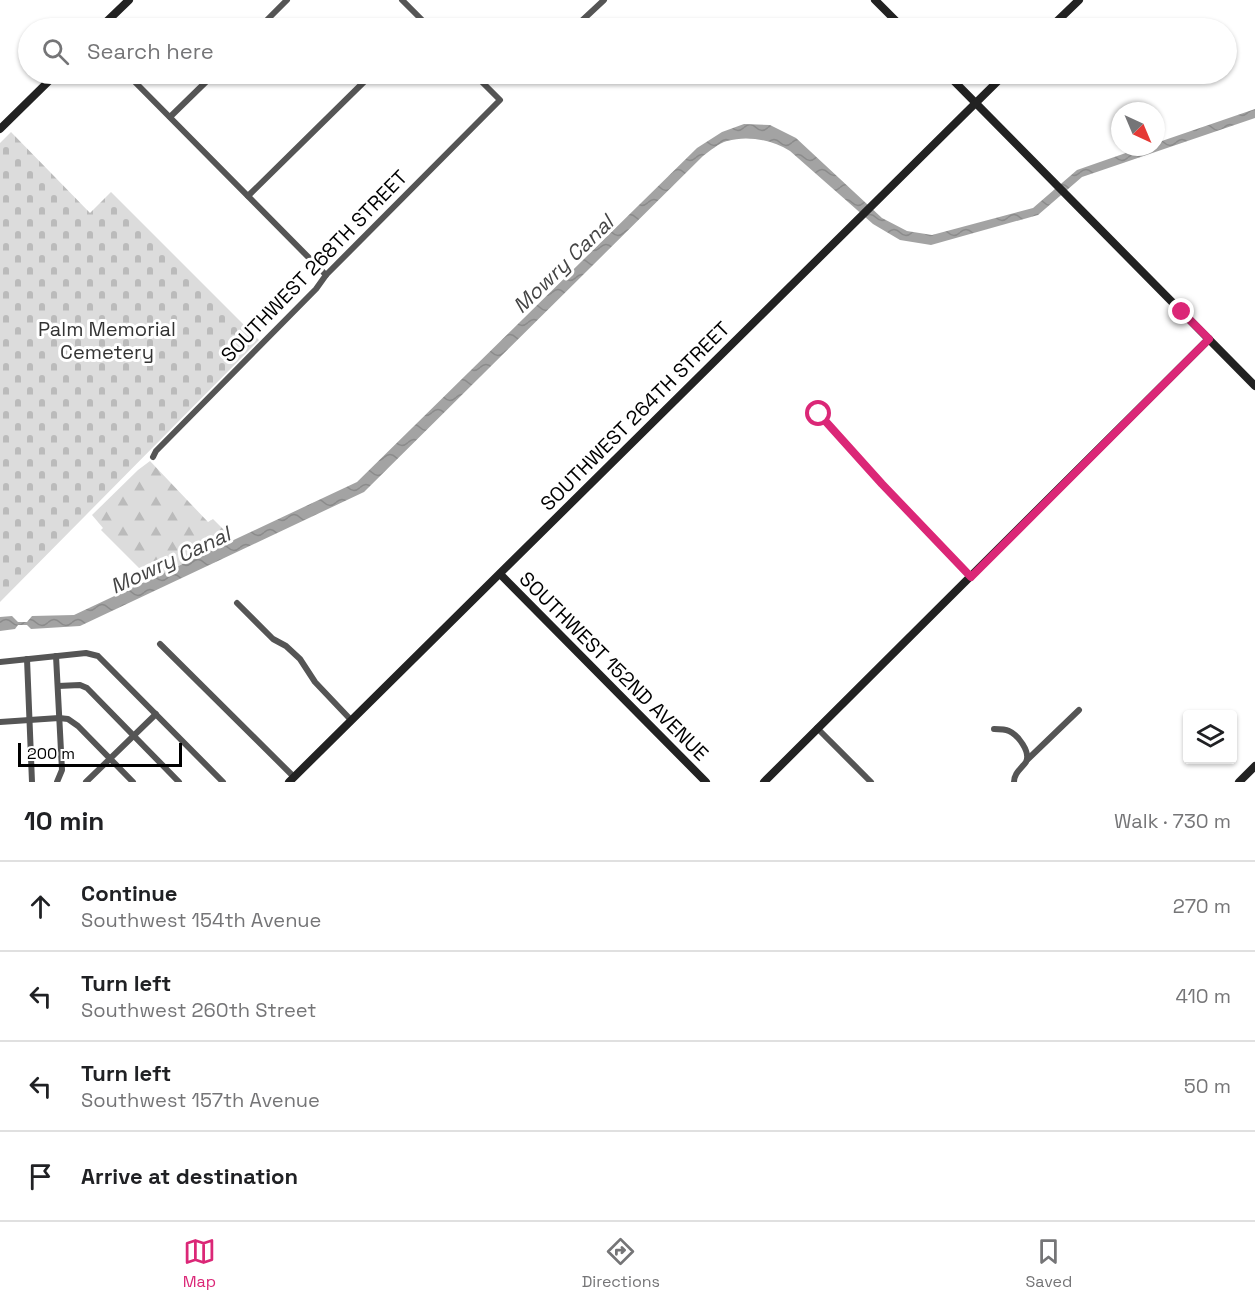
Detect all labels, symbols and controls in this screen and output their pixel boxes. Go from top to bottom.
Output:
search box [18,18,1237,84]
icon: search [39,35,72,68]
text: Search here [87,37,214,65]
north arrow [1111,102,1165,156]
street label: SOUTHWEST 268TH STREET [215,164,413,368]
water label: Mowry Canal [507,207,621,319]
route end [1168,298,1194,324]
park label: Palm Memorial Cemetery [38,316,176,365]
street label: SOUTHWEST 264TH STREET [535,316,735,516]
route start [805,400,831,426]
water label: Mowry Canal [106,519,237,600]
street label: SOUTHWEST 152ND AVENUE [514,566,714,766]
map controls [1183,710,1237,764]
button: layers [1183,710,1237,764]
scale bar [18,740,182,768]
text: 200 m [27,743,75,764]
text: 10 min [24,804,104,838]
text: Walk · 730 m [1114,808,1231,834]
text: Continue [81,879,177,907]
icon: ahead [24,890,57,923]
text: 270 m [1173,893,1231,919]
text: Southwest 154th Avenue [81,907,321,933]
text: Turn left [81,969,171,997]
icon: left [24,980,57,1013]
text: 410 m [1175,983,1231,1009]
text: Southwest 260th Street [81,997,316,1023]
text: Turn left [81,1059,171,1087]
icon: left [24,1070,57,1103]
text: 50 m [1184,1073,1231,1099]
text: Southwest 157th Avenue [81,1087,320,1113]
icon: arrive [24,1160,57,1193]
text: Arrive at destination [81,1162,298,1190]
tab: Map [183,1235,216,1292]
tab: Directions [582,1235,660,1292]
tab: Saved [1026,1235,1072,1292]

